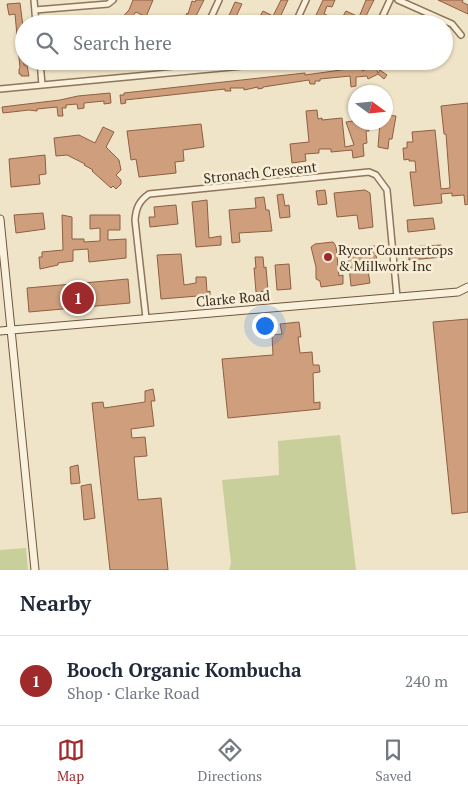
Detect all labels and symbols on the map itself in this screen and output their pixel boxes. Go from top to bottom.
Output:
north arrow [348,85,393,130]
street label: Stronach Crescent [202,157,318,187]
place label: Rycor Countertops & Millwork Inc [338,240,453,275]
marker: Rycor Countertops & Millwork Inc [322,251,334,263]
pin: 1 [62,279,94,317]
street label: Clarke Road [195,285,271,311]
your location [252,313,278,339]

